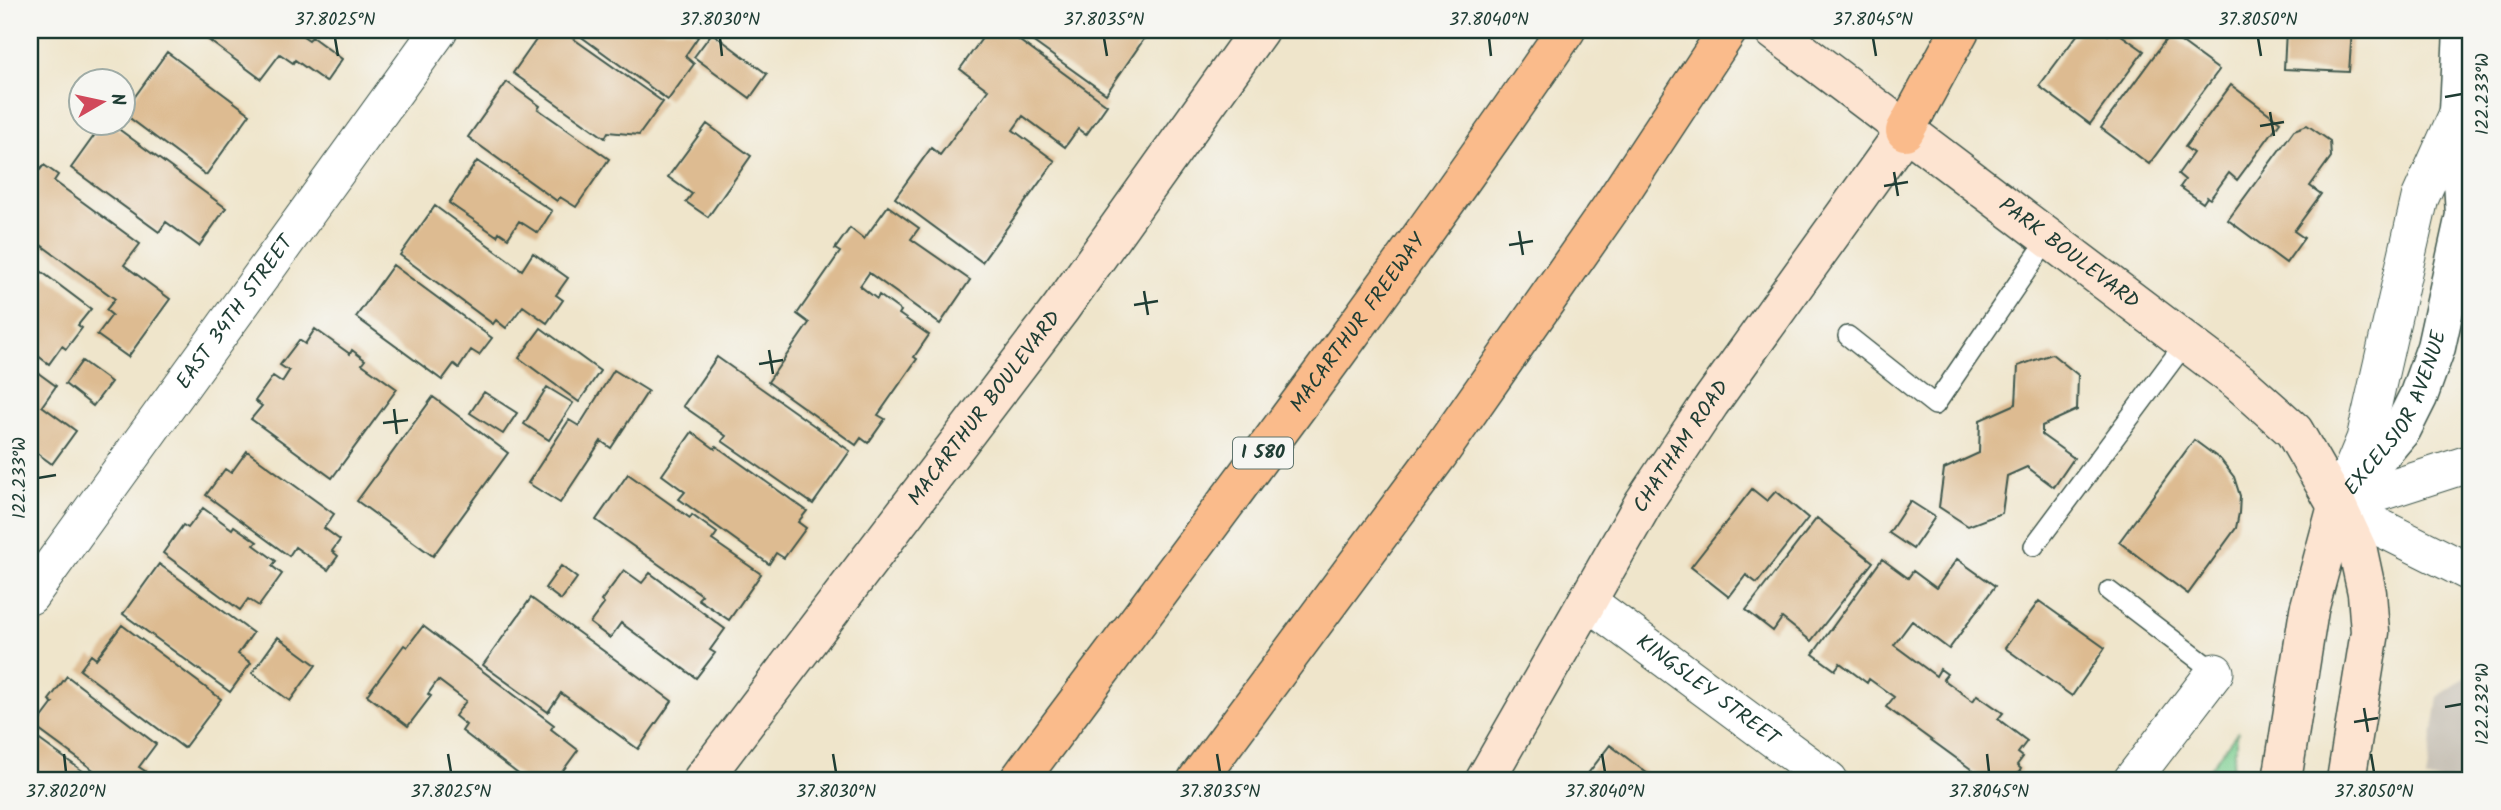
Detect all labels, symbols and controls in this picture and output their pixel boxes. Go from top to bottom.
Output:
text: 37.8025°N [294,6,376,35]
text: 37.8030°N [680,6,760,35]
text: 37.8035°N [1064,6,1144,35]
text: 37.8040°N [1449,6,1529,35]
text: 37.8045°N [1833,6,1913,35]
text: 37.8050°N [2218,6,2298,35]
text: 122.233°W [2469,53,2498,135]
north arrow [66,66,136,136]
text: N [101,91,133,108]
street label: PARK BOULEVARD [1991,189,2147,318]
street label: MACARTHUR FREEWAY [1282,226,1435,420]
street label: EAST 34TH STREET [168,227,303,396]
street label: MACARTHUR BOULEVARD [900,304,1070,513]
street label: EXCELSIOR AVENUE [2336,327,2456,503]
street label: CHATHAM ROAD [1625,373,1738,519]
text: 122.233°W [6,437,35,519]
road number: I 580 [1233,437,1293,468]
street label: KINGSLEY STREET [1629,626,1788,756]
text: 122.232°W [2469,663,2498,745]
text: 37.8020°N [26,778,106,807]
text: 37.8025°N [410,778,492,807]
text: 37.8030°N [796,778,876,807]
text: 37.8035°N [1180,778,1260,807]
text: 37.8040°N [1565,778,1645,807]
text: 37.8045°N [1949,778,2029,807]
text: 37.8050°N [2334,778,2414,807]

